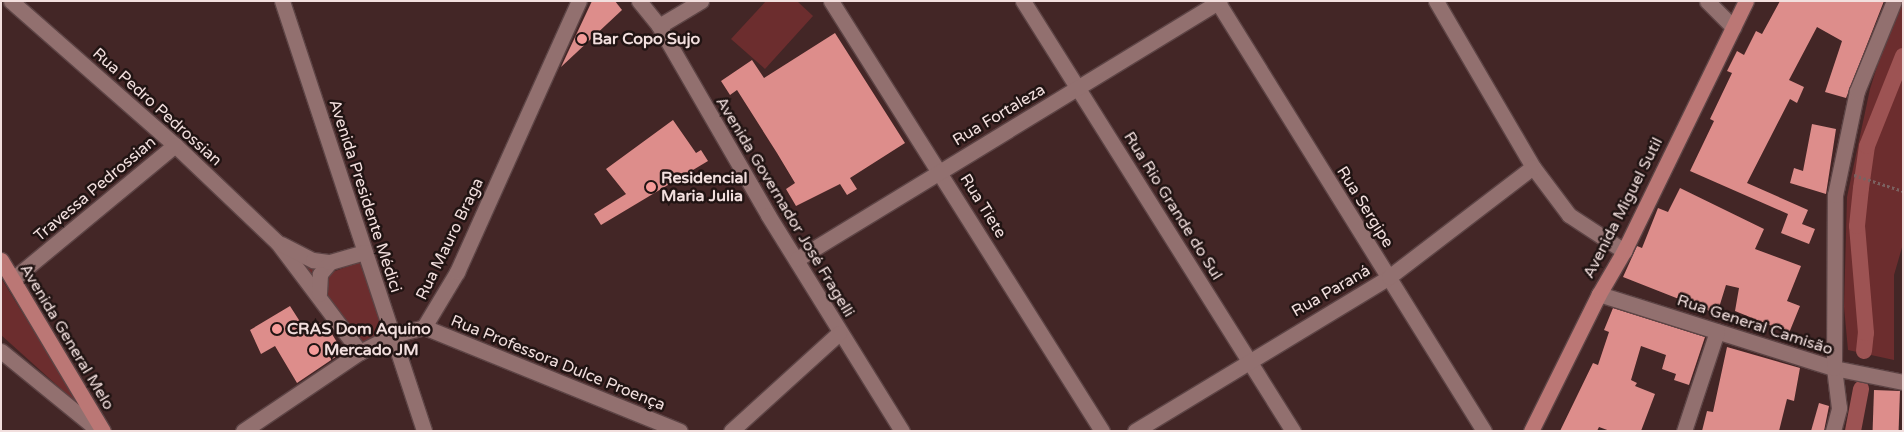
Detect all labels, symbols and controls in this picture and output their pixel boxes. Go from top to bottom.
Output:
place label: Bar Copo Sujo [592,29,700,49]
marker: Bar Copo Sujo [576,33,588,45]
street label: Rua Pedro Pedrossian [88,44,226,170]
street label: Rua Fortaleza [949,80,1049,150]
street label: Avenida Governador José Fragelli [711,93,859,321]
street label: Avenida Presidente Médici [325,97,405,295]
street label: Rua Rio Grande do Sul [1119,128,1227,284]
street label: Travessa Pedrossian [30,132,160,246]
street label: Avenida Miguel Sutil [1579,134,1667,282]
street label: Rua Sergipe [1332,163,1398,251]
place label: Residencial Maria Julia [661,168,747,206]
street label: Rua Tiete [956,170,1010,242]
street label: Rua Mauro Braga [412,175,488,303]
marker: Residencial Maria Julia [645,181,657,193]
street label: Avenida General Melo [16,260,118,414]
street label: Rua Paraná [1288,261,1374,321]
street label: Rua General Camisão [1675,291,1835,359]
street label: Rua Professora Dulce Proença [448,311,668,415]
place label: CRAS Dom Aquino [287,319,431,339]
marker: CRAS Dom Aquino [271,323,283,335]
place label: Mercado JM [324,340,419,360]
marker: Mercado JM [308,344,320,356]

